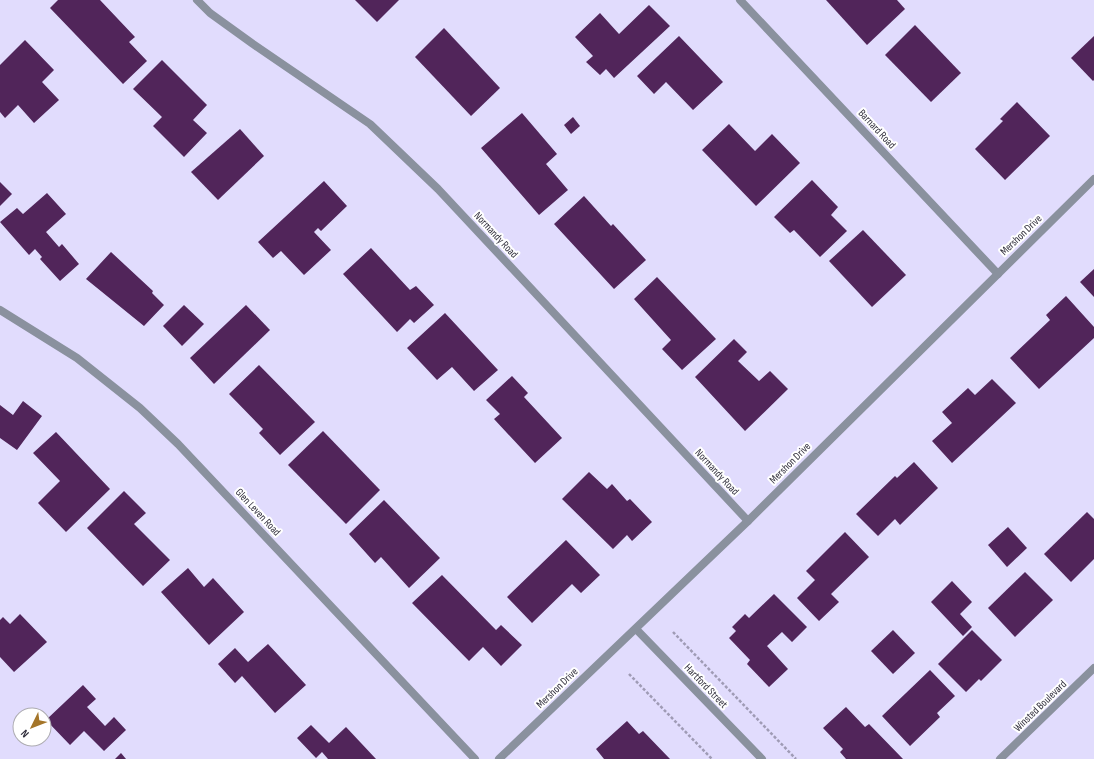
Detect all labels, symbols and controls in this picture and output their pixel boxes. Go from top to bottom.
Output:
street label: Barnard Road [856,107,899,152]
street label: Normandy Road [471,209,521,261]
street label: Mershon Drive [997,212,1045,258]
street label: Mershon Drive [767,440,813,486]
street label: Normandy Road [692,446,742,498]
street label: Glen Leven Road [233,486,284,539]
street label: Hartford Street [682,661,731,711]
street label: Mershon Drive [533,665,581,711]
street label: Winsted Boulevard [1011,677,1069,734]
north arrow [12,707,52,747]
text: N [18,727,32,740]

